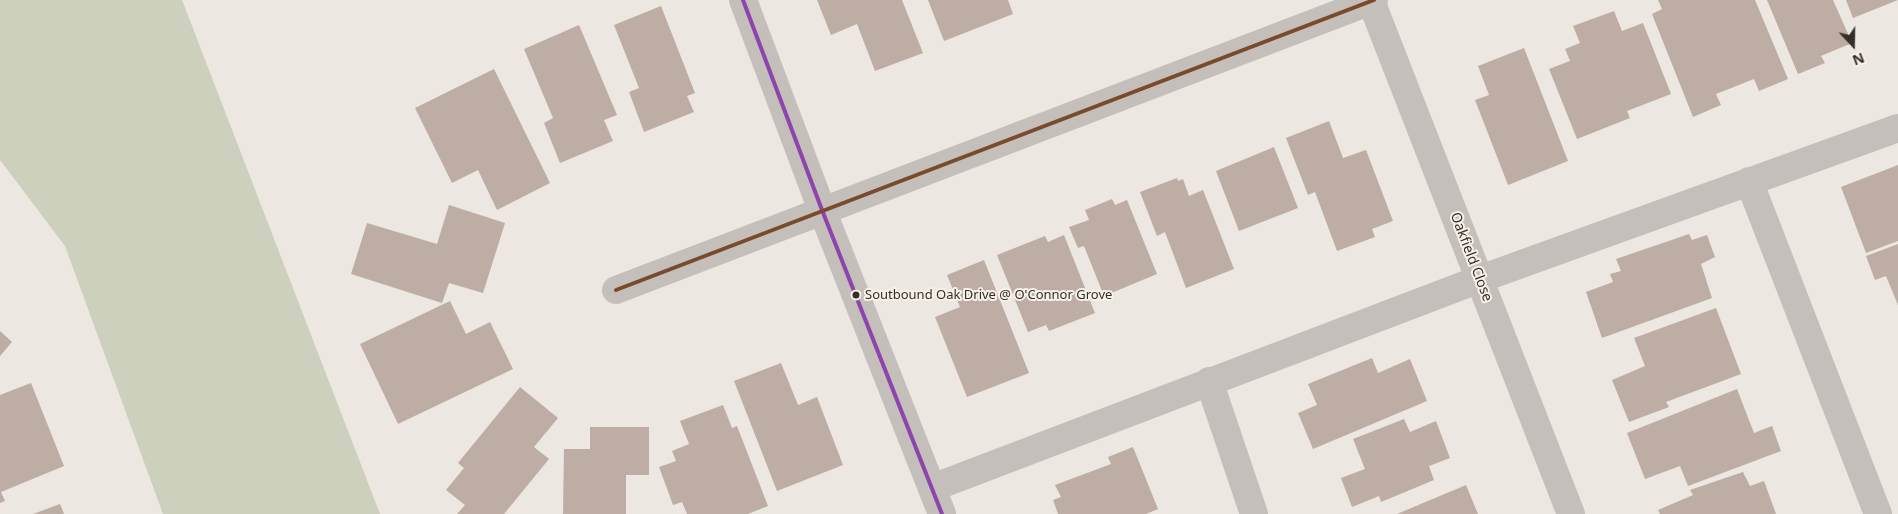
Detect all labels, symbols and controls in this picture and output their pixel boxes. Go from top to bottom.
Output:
north arrow [1828,20,1878,70]
text: N [1850,49,1867,70]
street label: Oakfield Close [1446,210,1496,304]
place label: Soutbound Oak Drive @ O'Connor Grove [865,287,1112,303]
marker: Soutbound Oak Drive @ O'Connor Grove [851,290,861,300]

